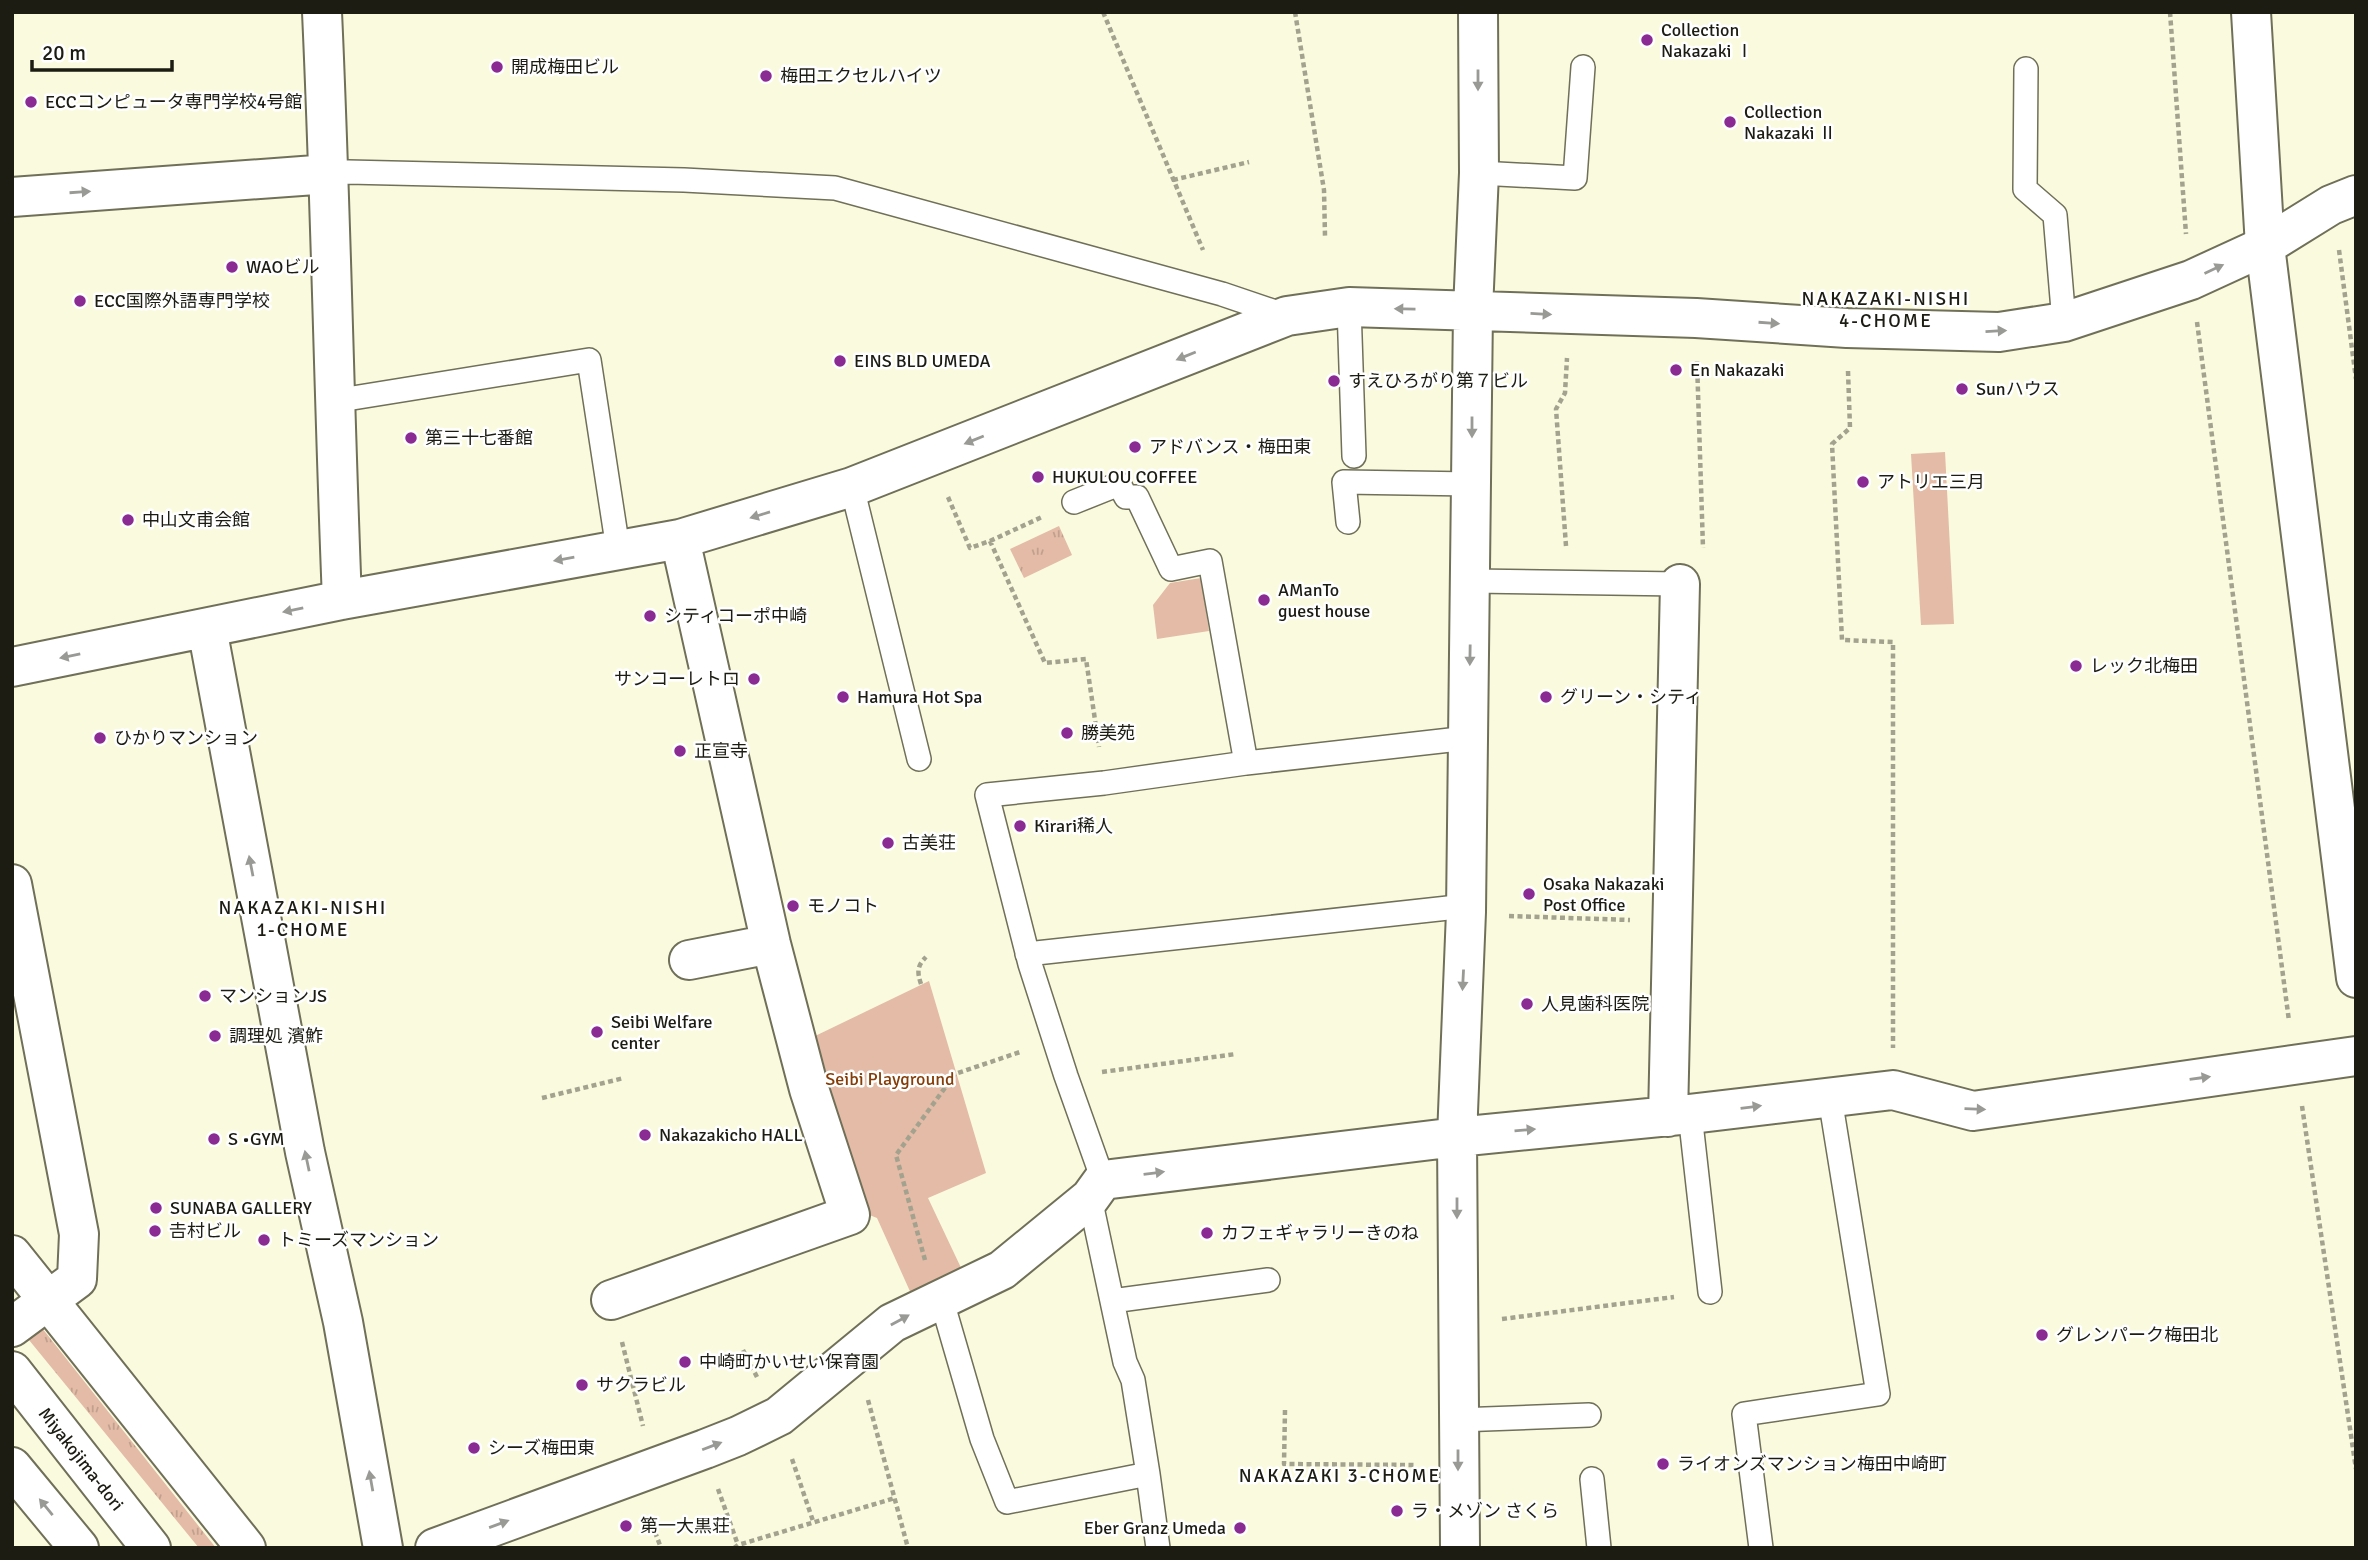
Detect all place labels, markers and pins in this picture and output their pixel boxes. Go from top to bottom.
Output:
place label: Collection Nakazaki Ⅰ [1661,19,1753,62]
marker: Collection Nakazaki Ⅰ [1639,32,1655,48]
place label: 開成梅田ビル [511,56,619,78]
marker: 開成梅田ビル [489,59,505,75]
place label: 梅田エクセルハイツ [780,65,942,87]
marker: 梅田エクセルハイツ [758,68,774,84]
place label: ECCコンピュータ専門学校4号館 [45,91,302,113]
marker: ECCコンピュータ専門学校4号館 [23,94,39,110]
place label: Collection Nakazaki Ⅱ [1744,101,1836,144]
marker: Collection Nakazaki Ⅱ [1722,114,1738,130]
place label: WAOビル [246,256,319,278]
marker: WAOビル [224,259,240,275]
place label: ECC国際外語専門学校 [94,290,270,312]
marker: ECC国際外語専門学校 [72,293,88,309]
place label: EINS BLD UMEDA [854,350,991,372]
marker: EINS BLD UMEDA [832,353,848,369]
place label: En Nakazaki [1690,359,1784,381]
marker: En Nakazaki [1668,362,1684,378]
place label: すえひろがり第７ビル [1348,370,1528,392]
marker: すえひろがり第７ビル [1326,373,1342,389]
place label: Sunハウス [1976,378,2060,400]
marker: Sunハウス [1954,381,1970,397]
place label: 第三十七番館 [425,427,533,449]
marker: 第三十七番館 [403,430,419,446]
place label: アドバンス・梅田東 [1149,436,1312,458]
marker: アドバンス・梅田東 [1127,439,1143,455]
place label: HUKULOU COFFEE [1052,466,1197,488]
marker: HUKULOU COFFEE [1030,469,1046,485]
place label: アトリエ三月 [1877,471,1985,493]
marker: アトリエ三月 [1855,474,1871,490]
place label: 中山文甫会館 [142,509,250,531]
marker: 中山文甫会館 [120,512,136,528]
place label: AManTo guest house [1278,579,1370,622]
marker: AManTo guest house [1256,592,1272,608]
place label: シティコーポ中崎 [664,605,807,627]
marker: シティコーポ中崎 [642,608,658,624]
place label: レック北梅田 [2090,655,2198,677]
marker: レック北梅田 [2068,658,2084,674]
place label: サンコーレトロ [614,668,740,690]
marker: サンコーレトロ [746,671,762,687]
place label: Hamura Hot Spa [857,686,982,708]
place label: グリーン・シティ [1560,686,1702,708]
marker: Hamura Hot Spa [835,689,851,705]
marker: グリーン・シティ [1538,689,1554,705]
place label: 勝美苑 [1081,722,1135,744]
marker: 勝美苑 [1059,725,1075,741]
place label: ひかりマンション [114,727,258,749]
marker: ひかりマンション [92,730,108,746]
place label: 正宣寺 [694,740,748,762]
marker: 正宣寺 [672,743,688,759]
place label: Kirari稀人 [1034,815,1113,837]
marker: Kirari稀人 [1012,818,1028,834]
place label: 古美荘 [902,832,956,854]
marker: 古美荘 [880,835,896,851]
place label: Osaka Nakazaki Post Office [1543,873,1664,916]
marker: Osaka Nakazaki Post Office [1521,886,1537,902]
place label: モノコト [807,895,879,917]
marker: モノコト [785,898,801,914]
place label: マンションJS [219,985,327,1007]
marker: マンションJS [197,988,213,1004]
place label: 人見歯科医院 [1541,993,1649,1015]
marker: 人見歯科医院 [1519,996,1535,1012]
place label: Seibi Welfare center [611,1011,712,1054]
marker: Seibi Welfare center [589,1024,605,1040]
place label: 調理処 濱鮓 [229,1025,323,1047]
marker: 調理処 濱鮓 [207,1028,223,1044]
place label: Nakazakicho HALL [659,1124,803,1146]
marker: Nakazakicho HALL [637,1127,653,1143]
place label: S •GYM [228,1128,285,1150]
marker: S •GYM [206,1131,222,1147]
place label: SUNABA GALLERY [170,1197,312,1219]
marker: SUNABA GALLERY [148,1200,164,1216]
place label: 𠮷村ビル [169,1220,241,1242]
place label: カフェギャラリーきのね [1221,1222,1419,1244]
marker: 𠮷村ビル [147,1223,163,1239]
marker: カフェギャラリーきのね [1199,1225,1215,1241]
place label: トミーズマンション [278,1229,439,1251]
marker: トミーズマンション [256,1232,272,1248]
place label: グレンパーク梅田北 [2056,1324,2218,1346]
marker: グレンパーク梅田北 [2034,1327,2050,1343]
place label: 中崎町かいせい保育園 [699,1351,879,1373]
marker: 中崎町かいせい保育園 [677,1354,693,1370]
place label: サクラビル [596,1374,686,1396]
marker: サクラビル [574,1377,590,1393]
place label: シーズ梅田東 [488,1437,595,1459]
marker: シーズ梅田東 [466,1440,482,1456]
place label: ライオンズマンション梅田中崎町 [1677,1453,1947,1475]
marker: ライオンズマンション梅田中崎町 [1655,1456,1671,1472]
place label: ラ・メゾン さくら [1411,1500,1559,1522]
marker: ラ・メゾン さくら [1389,1503,1405,1519]
place label: 第一大黒荘 [640,1515,730,1537]
place label: Eber Granz Umeda [1084,1517,1226,1539]
marker: 第一大黒荘 [618,1518,634,1534]
marker: Eber Granz Umeda [1232,1520,1248,1536]

